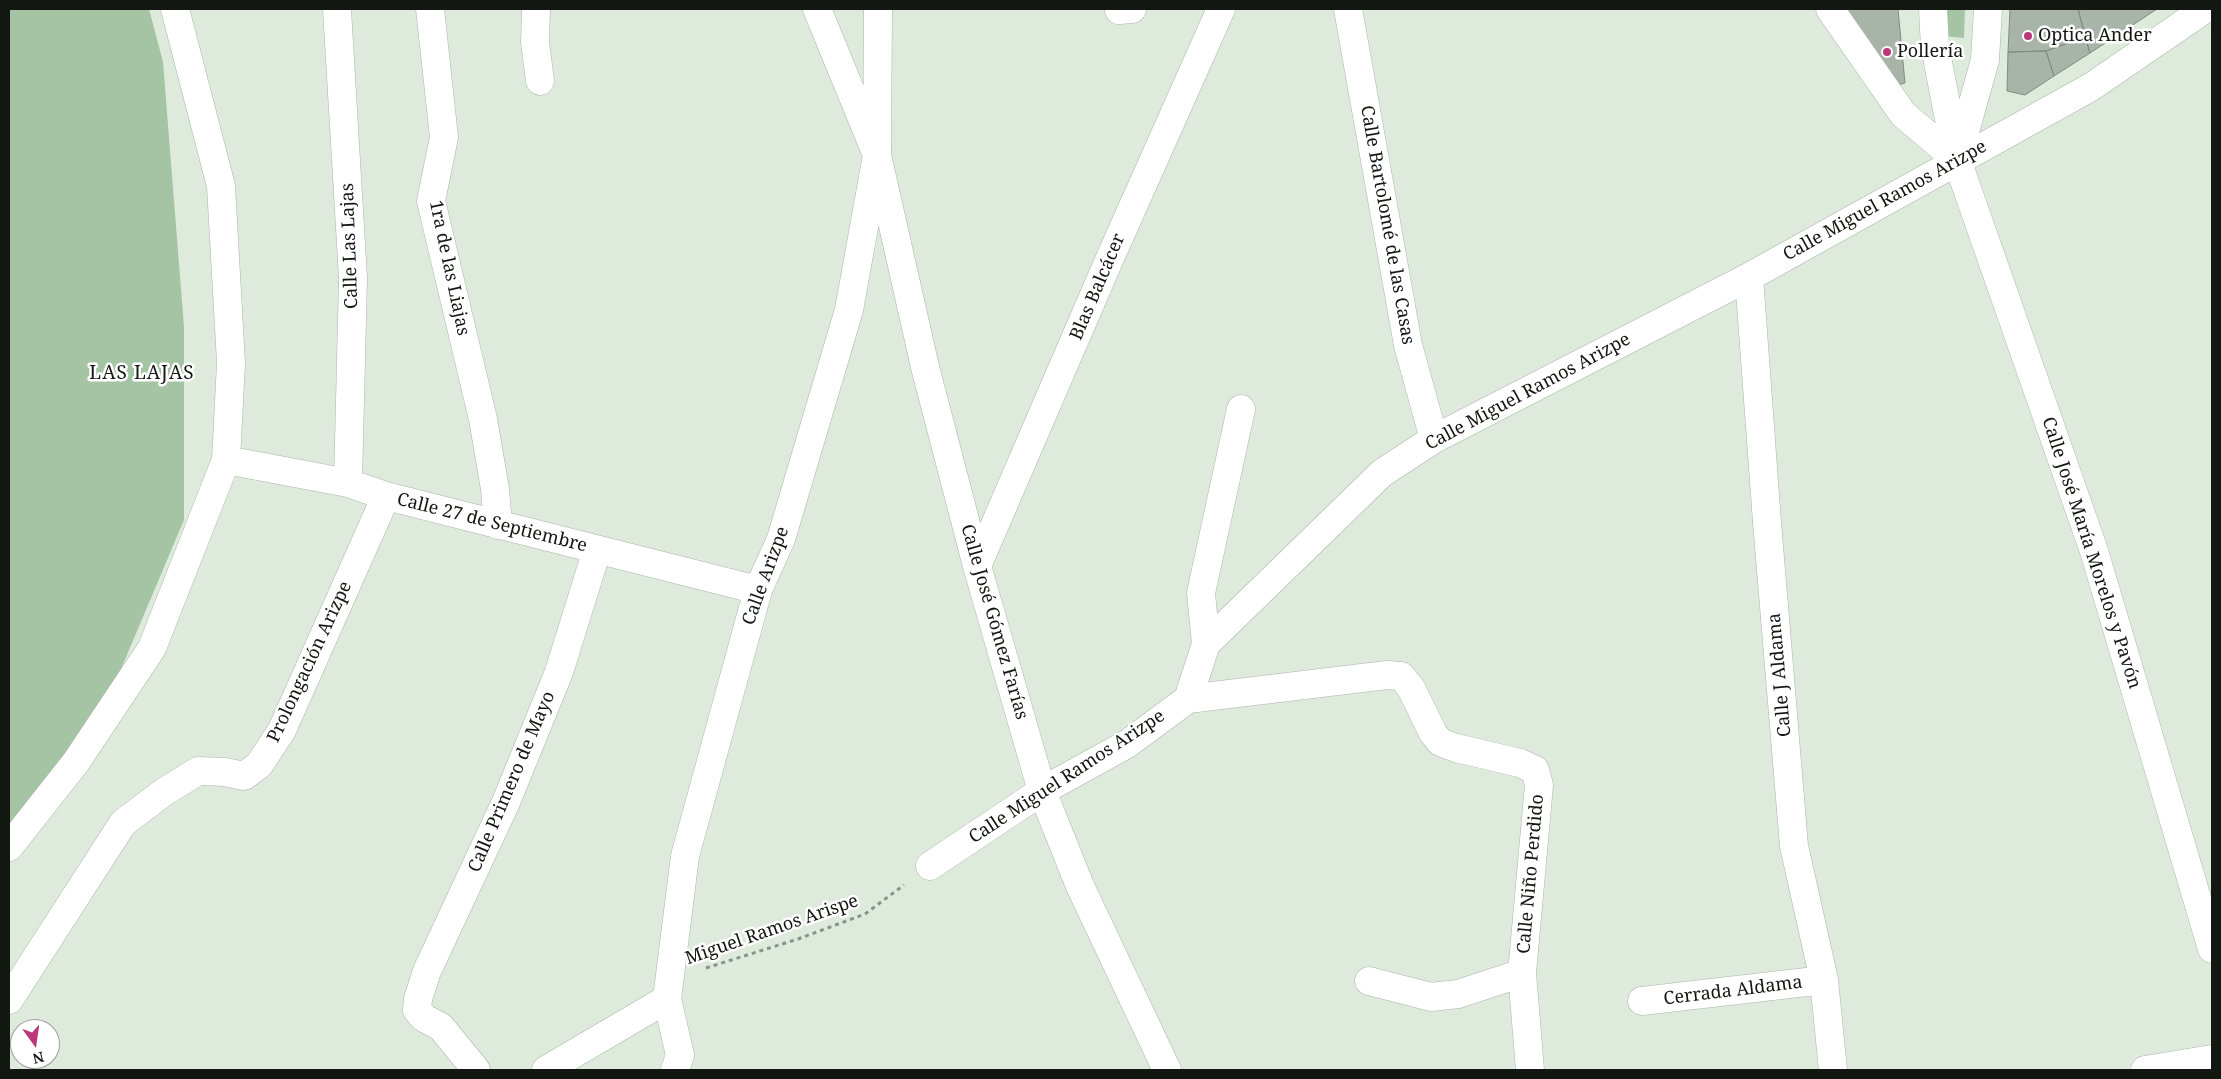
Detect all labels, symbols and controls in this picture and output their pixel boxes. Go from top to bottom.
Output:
place label: Optica Ander [2038,25,2152,47]
marker: Optica Ander [2022,30,2034,42]
place label: Pollería [1897,41,1963,63]
marker: Pollería [1881,46,1893,58]
street label: Calle Bartolomé de las Casas [1355,104,1419,346]
street label: Calle Miguel Ramos Arizpe [1780,136,1990,266]
street label: Calle Las Lajas [337,183,363,309]
street label: 1ra de las Liajas [424,198,474,338]
street label: Blas Balcácer [1066,230,1130,344]
street label: Calle Miguel Ramos Arizpe [1422,329,1634,455]
district label: LAS LAJAS [88,363,196,385]
street label: Calle José María Morelos y Pavón [2037,414,2145,692]
street label: Calle 27 de Septiembre [395,489,589,557]
street label: Calle José Gómez Farías [956,522,1032,722]
street label: Calle Arizpe [738,524,794,628]
street label: Prolongación Arizpe [263,578,357,746]
street label: Calle J Aldama [1764,612,1796,738]
street label: Calle Primero de Mayo [464,688,560,876]
street label: Calle Miguel Ramos Arizpe [965,706,1169,848]
street label: Calle Niño Perdido [1513,793,1549,955]
street label: Miguel Ramos Arispe [683,890,861,970]
street label: Cerrada Aldama [1662,972,1804,1010]
north arrow [10,1019,60,1069]
text: N [31,1048,46,1069]

